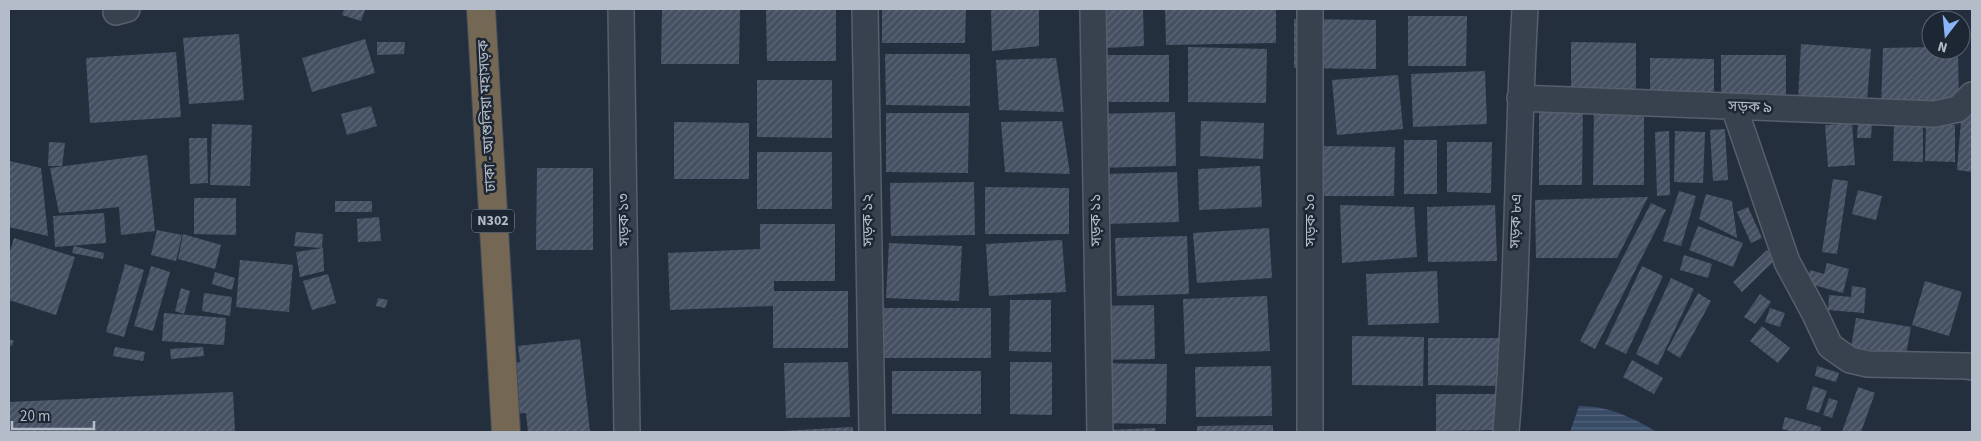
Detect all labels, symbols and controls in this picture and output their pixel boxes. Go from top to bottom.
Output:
north arrow [1921,10,1971,60]
text: N [1935,36,1950,57]
street label: ঢাকা - আশুলিয়া মহাসড়ক [472,38,502,194]
street label: সড়ক ৯ [1727,96,1772,118]
street label: সড়ক ১৩ [613,193,635,248]
street label: সড়ক ১২ [857,193,879,248]
street label: সড়ক ১১ [1085,193,1107,248]
street label: সড়ক ৮এ [1505,193,1527,250]
street label: সড়ক ১০ [1300,194,1321,247]
road number: N302 [472,210,514,232]
scale bar [12,398,95,430]
text: 20 m [20,406,50,427]

